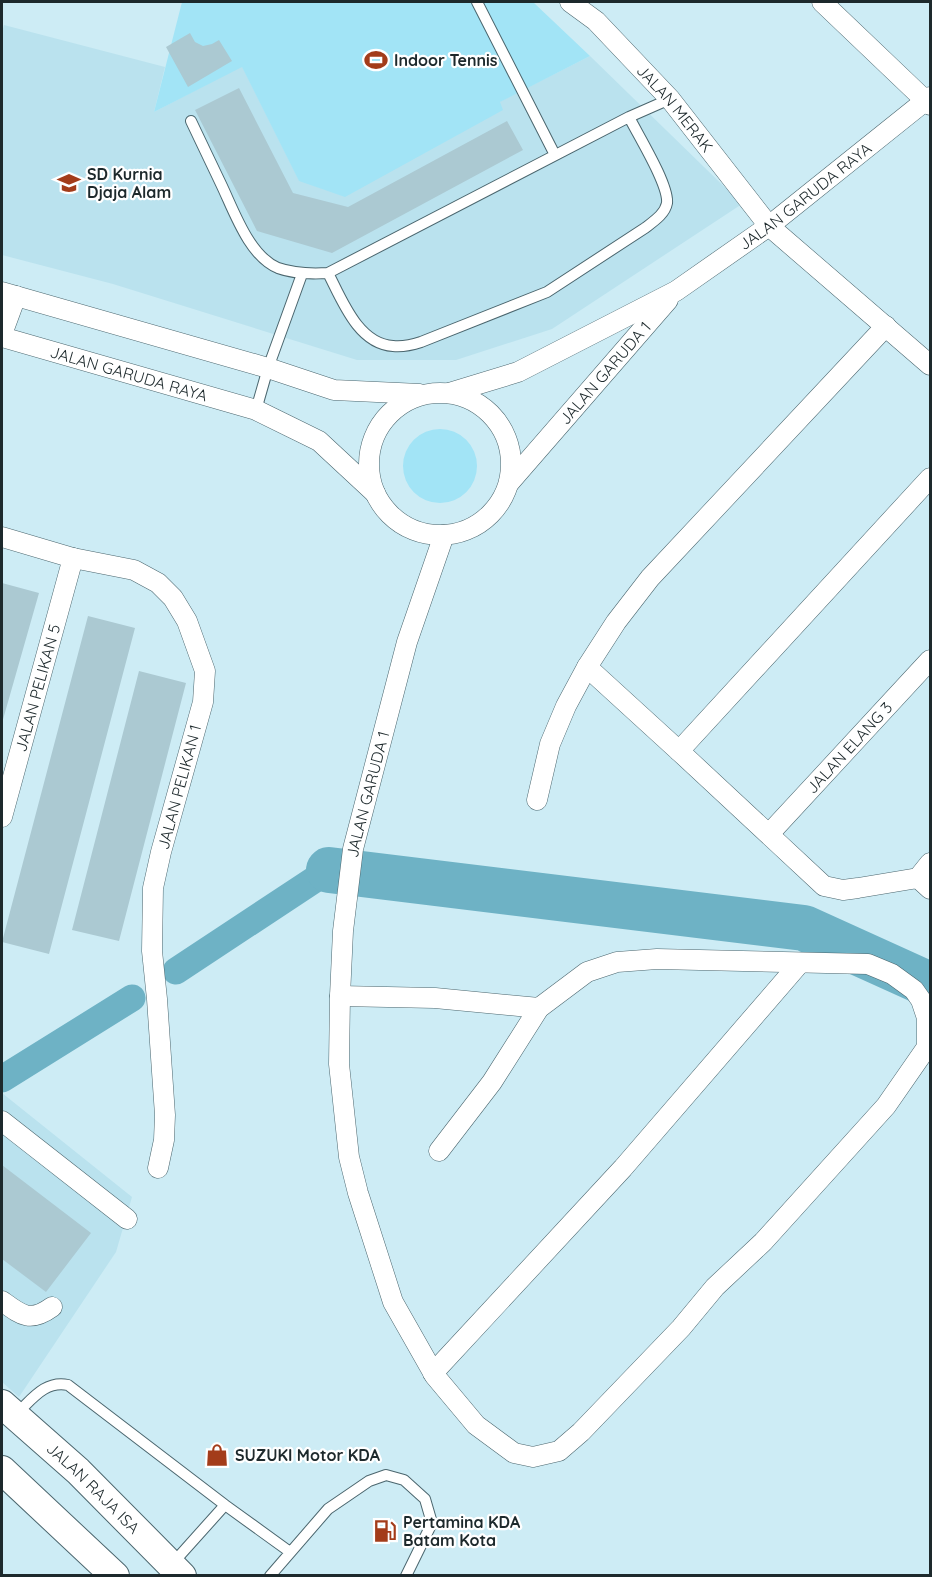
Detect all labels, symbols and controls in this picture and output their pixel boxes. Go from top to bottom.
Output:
sports icon: Indoor Tennis [363,47,389,73]
place label: Indoor Tennis [394,50,498,70]
street label: JALAN MERAK [633,60,718,156]
street label: JALAN GARUDA RAYA [735,138,875,254]
place label: SD Kurnia Djaja Alam [87,164,171,202]
school or university icon: SD Kurnia Djaja Alam [56,170,82,196]
street label: JALAN GARUDA 1 [555,317,655,428]
street label: JALAN GARUDA RAYA [48,341,210,406]
street label: JALAN PELIKAN 5 [10,622,64,754]
street label: JALAN ELANG 3 [802,697,896,797]
street label: JALAN PELIKAN 1 [153,722,205,852]
street label: JALAN GARUDA 1 [342,729,393,859]
street label: JALAN RAJA ISA [43,1438,144,1538]
shop icon: SUZUKI Motor KDA [204,1442,230,1468]
place label: SUZUKI Motor KDA [235,1445,381,1465]
place label: Pertamina KDA Batam Kota [403,1512,521,1550]
fuel station icon: Pertamina KDA Batam Kota [372,1518,398,1544]

